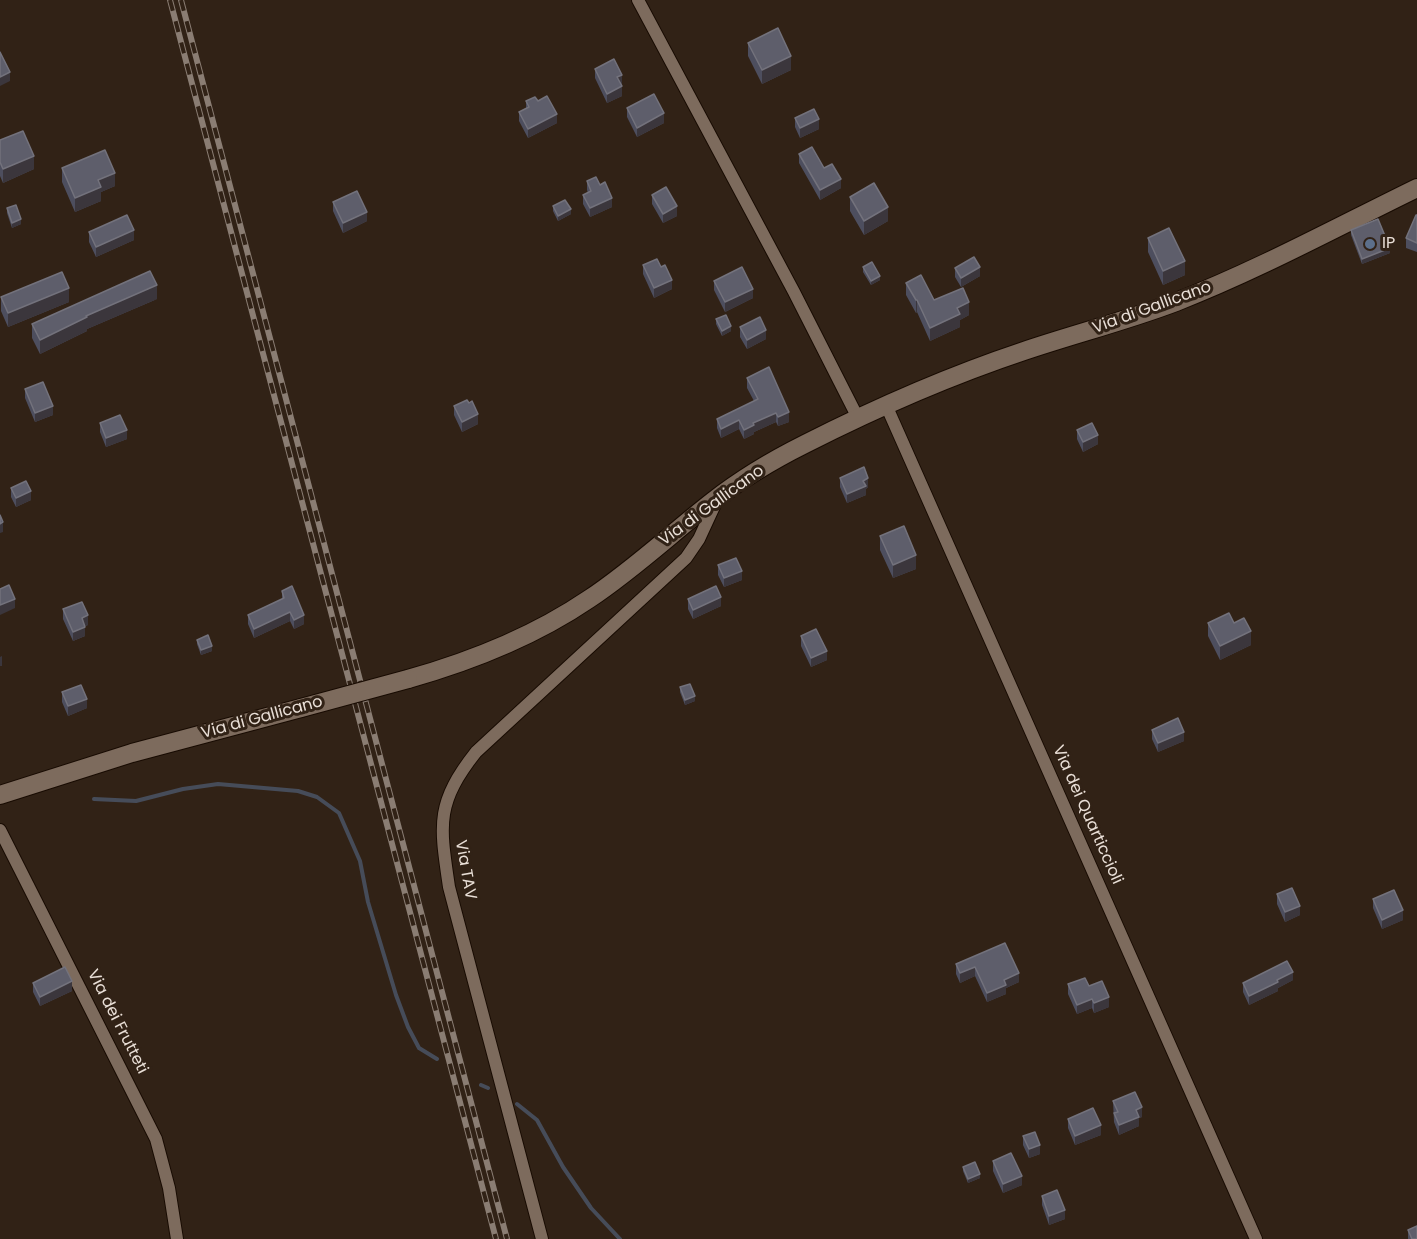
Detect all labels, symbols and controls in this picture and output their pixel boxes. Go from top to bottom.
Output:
place label: IP [1382,234,1395,254]
marker: IP [1363,237,1377,251]
street label: Via di Gallicano [1090,278,1214,338]
street label: Via di Gallicano [656,462,768,550]
street label: Via di Gallicano [199,693,325,743]
street label: Via dei Quarticcioli [1048,743,1126,887]
street label: Via TAV [450,839,480,901]
street label: Via dei Frutteti [82,967,152,1077]

